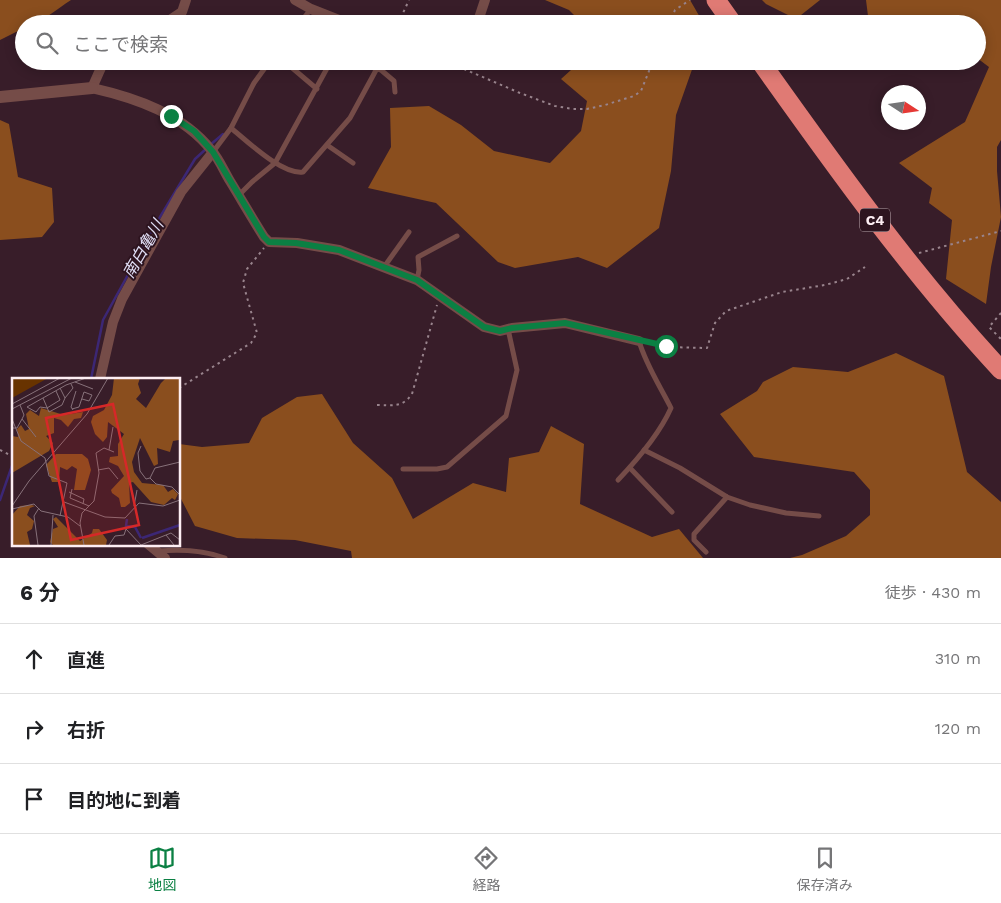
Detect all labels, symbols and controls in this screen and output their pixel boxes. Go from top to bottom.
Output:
search box [15,15,986,70]
icon: search [33,29,61,57]
text: ここで検索 [73,33,168,56]
north arrow [881,85,926,130]
route end [160,105,183,128]
road number: C4 [860,208,890,232]
water label: 南白亀川 [119,215,168,281]
route start [655,335,678,358]
inset map [12,378,180,546]
text: 6 分 [20,580,60,605]
text: 徒歩 · 430 m [885,583,981,602]
icon: ahead [20,645,48,673]
text: 直進 [67,649,105,672]
text: 310 m [935,649,981,668]
icon: right [20,715,48,743]
text: 右折 [67,719,105,742]
text: 120 m [935,719,981,738]
icon: arrive [20,785,48,813]
text: 目的地に到着 [67,789,181,812]
tab: 地図 [148,844,176,894]
tab: 経路 [472,844,500,894]
tab: 保存済み [797,844,853,894]

